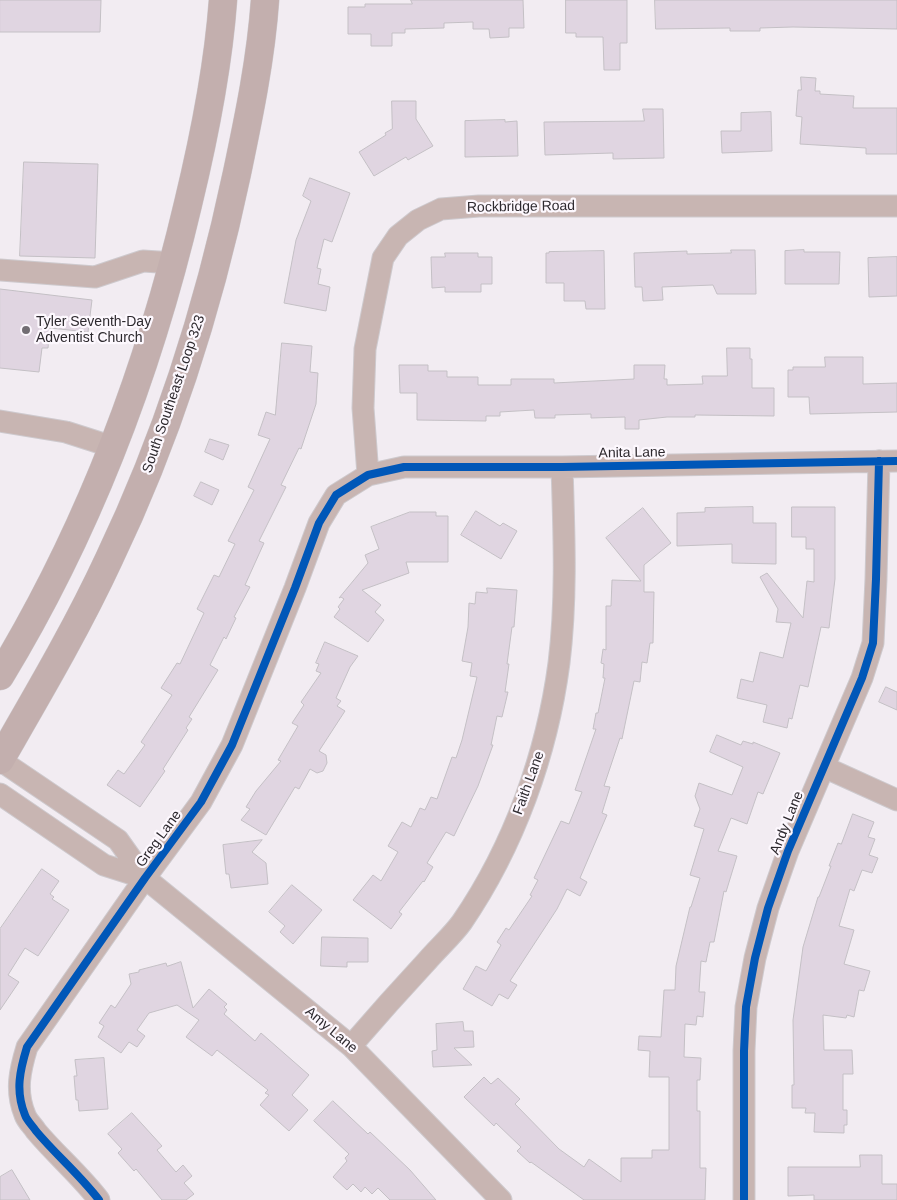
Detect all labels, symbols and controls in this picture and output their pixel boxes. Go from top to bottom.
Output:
street label: Rockbridge Road [467,198,575,216]
street label: South Southeast Loop 323 [139,313,209,475]
place label: Tyler Seventh-Day Adventist Church [36,314,151,347]
marker: Tyler Seventh-Day Adventist Church [20,324,32,336]
street label: Anita Lane [598,444,666,462]
street label: Faith Lane [510,749,548,817]
street label: Andy Lane [767,789,807,857]
street label: Greg Lane [133,807,185,871]
street label: Amy Lane [301,1003,361,1057]

